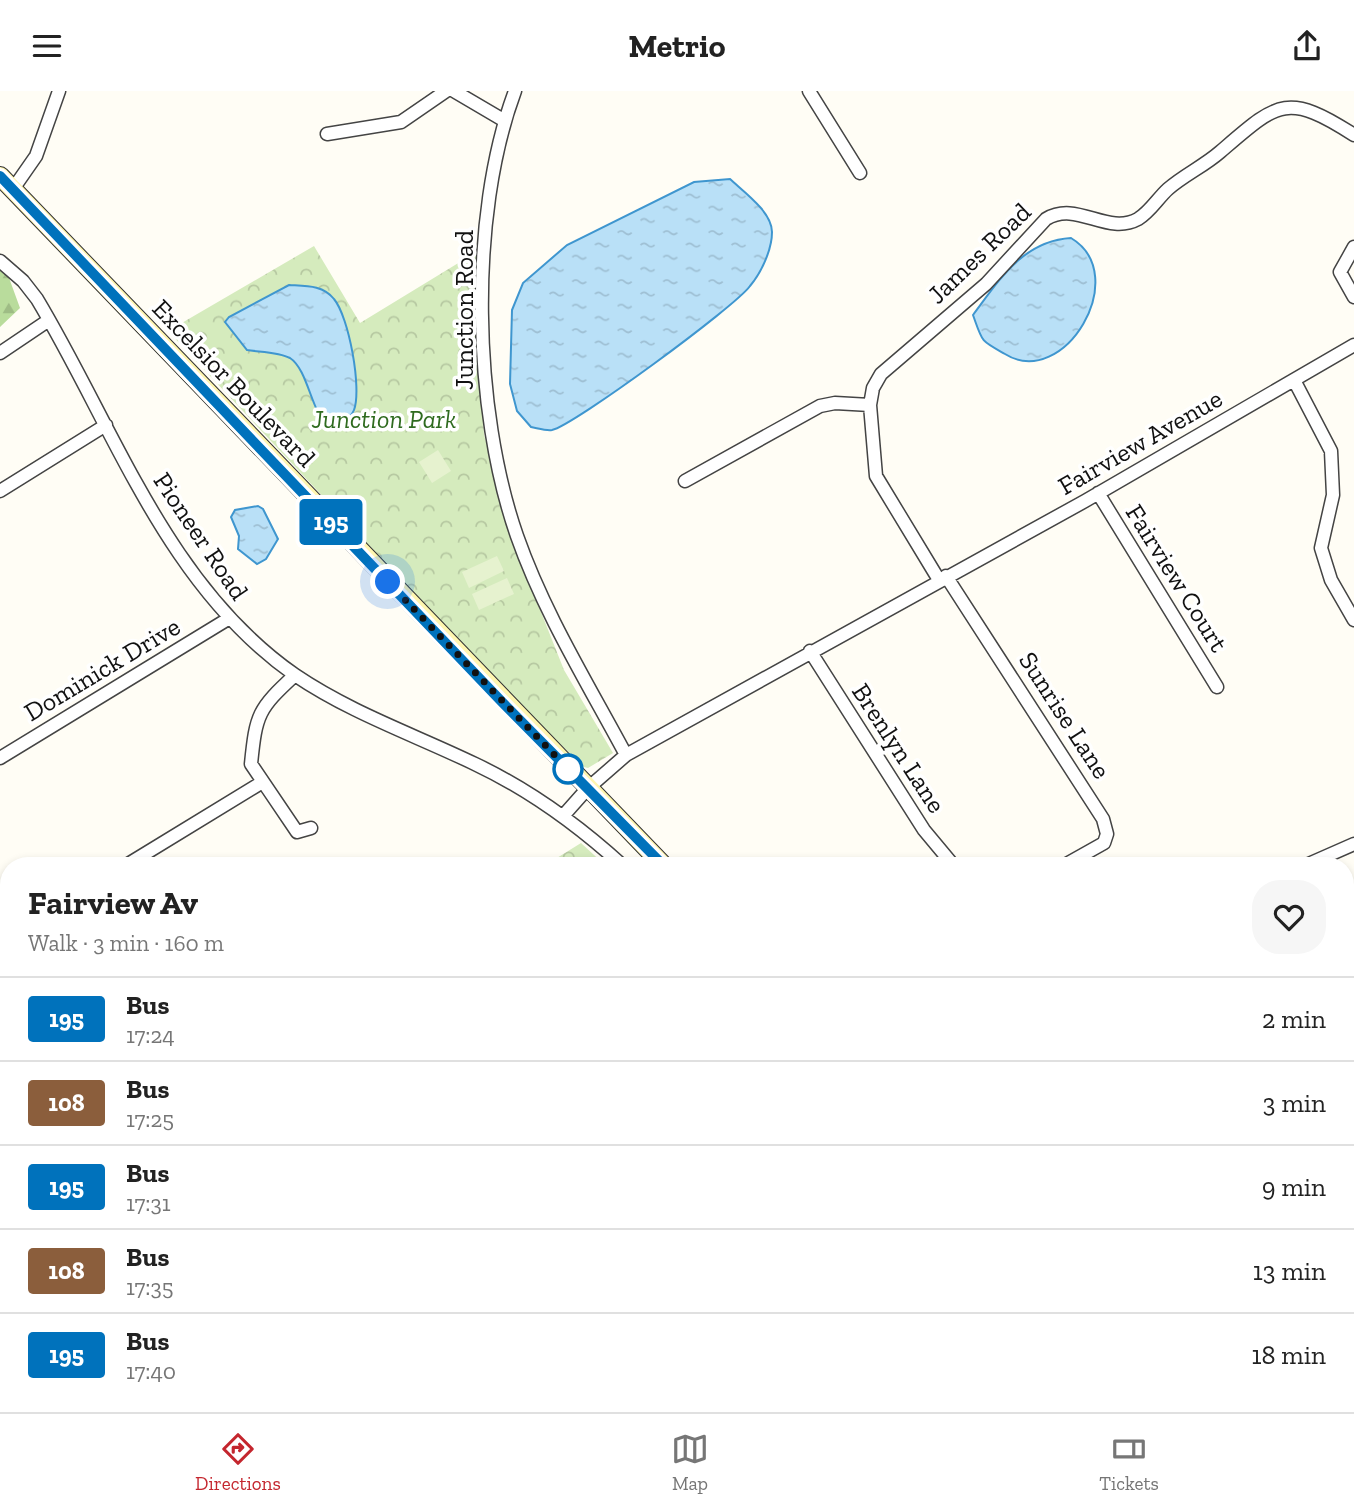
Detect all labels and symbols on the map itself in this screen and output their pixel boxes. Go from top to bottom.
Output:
street label: James Road [921,196,1037,310]
street label: Junction Road [448,230,480,390]
street label: Excelsior Boulevard [146,292,322,474]
street label: Fairview Avenue [1052,382,1228,502]
park label: Junction Park [311,403,456,435]
street label: Pioneer Road [147,466,255,606]
street label: Fairview Court [1119,498,1235,658]
line badge: 195 [291,499,371,545]
your location [370,564,405,599]
street label: Dominick Drive [18,610,186,728]
street label: Sunrise Lane [1012,646,1118,784]
street label: Brenlyn Lane [845,677,953,819]
unlabelled marker [553,754,583,784]

